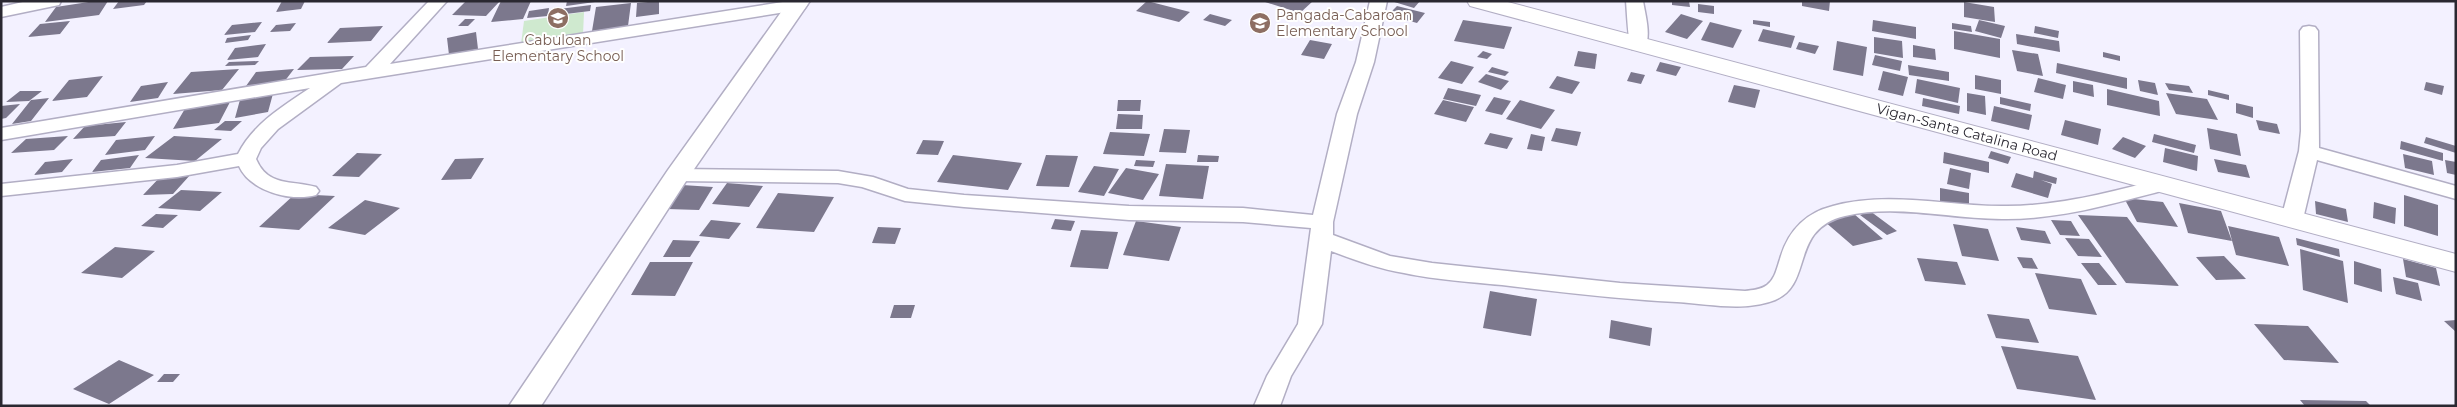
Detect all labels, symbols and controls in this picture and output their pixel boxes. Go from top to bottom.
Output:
school or university icon: Cabuloan Elementary School [546,6,570,30]
place label: Pangada-Cabaroan Elementary School [1276,6,1412,40]
school or university icon: Pangada-Cabaroan Elementary School [1248,11,1272,35]
place label: Cabuloan Elementary School [492,31,624,65]
street label: Vigan-Santa Catalina Road [1875,99,2059,165]

